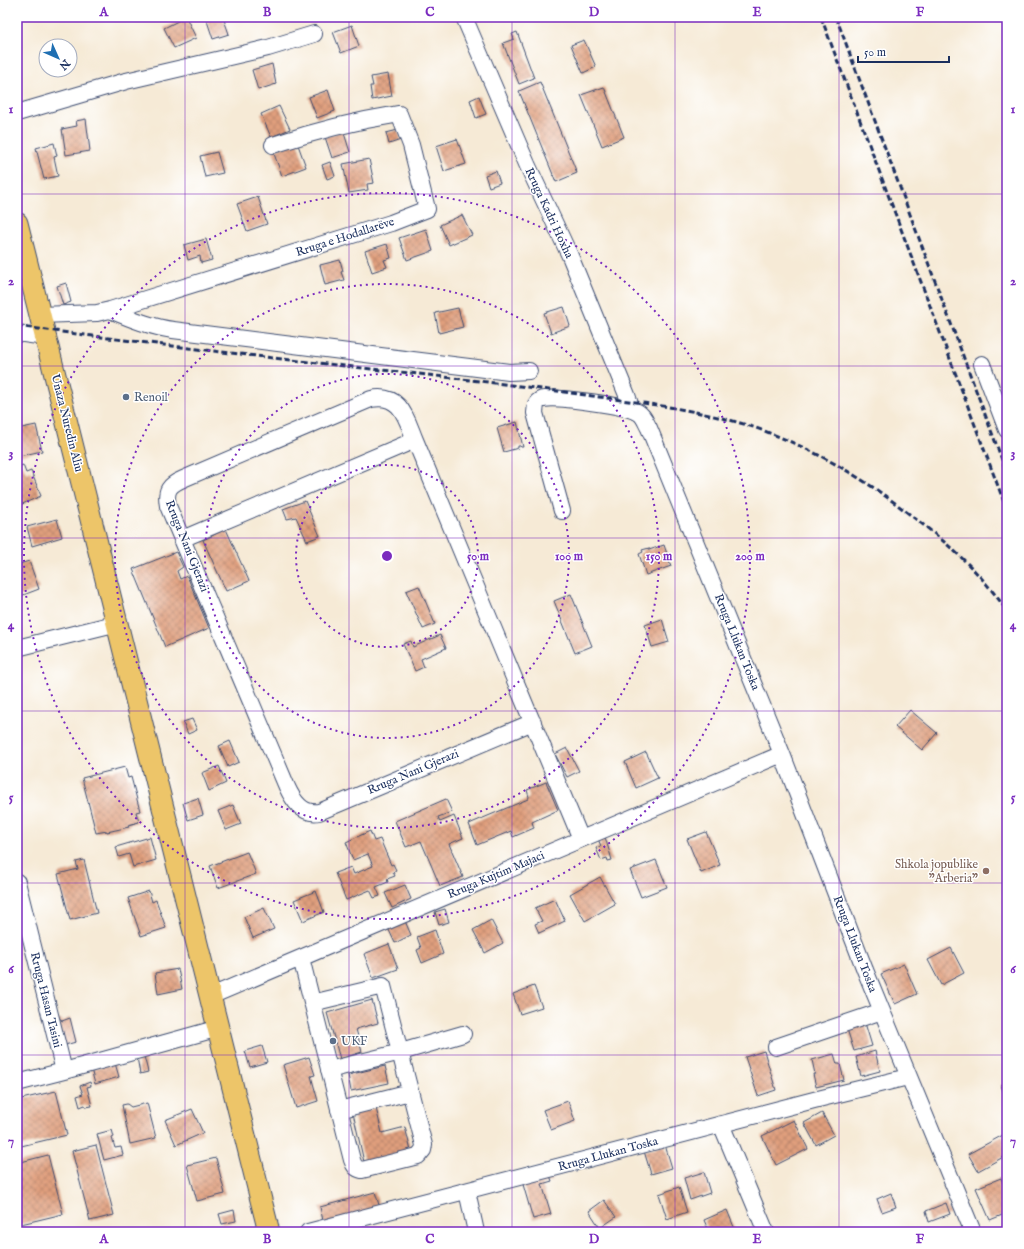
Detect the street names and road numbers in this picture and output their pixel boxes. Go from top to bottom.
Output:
street label: Rruga Kadri Hoxha [521,165,577,261]
street label: Rruga e Hodallarëve [294,214,397,260]
street label: Unaza Nuredin Aliu [48,372,86,474]
street label: Rruga Nani Gjerazi [162,498,212,594]
street label: Rruga Llukan Toska [711,592,763,693]
street label: Rruga Nani Gjerazi [365,746,461,798]
street label: Rruga Kujtim Majaci [445,848,547,902]
street label: Rruga Llukan Toska [830,893,881,995]
street label: Rruga Hasan Tasini [27,951,65,1049]
street label: Rruga Llukan Toska [557,1133,660,1175]

